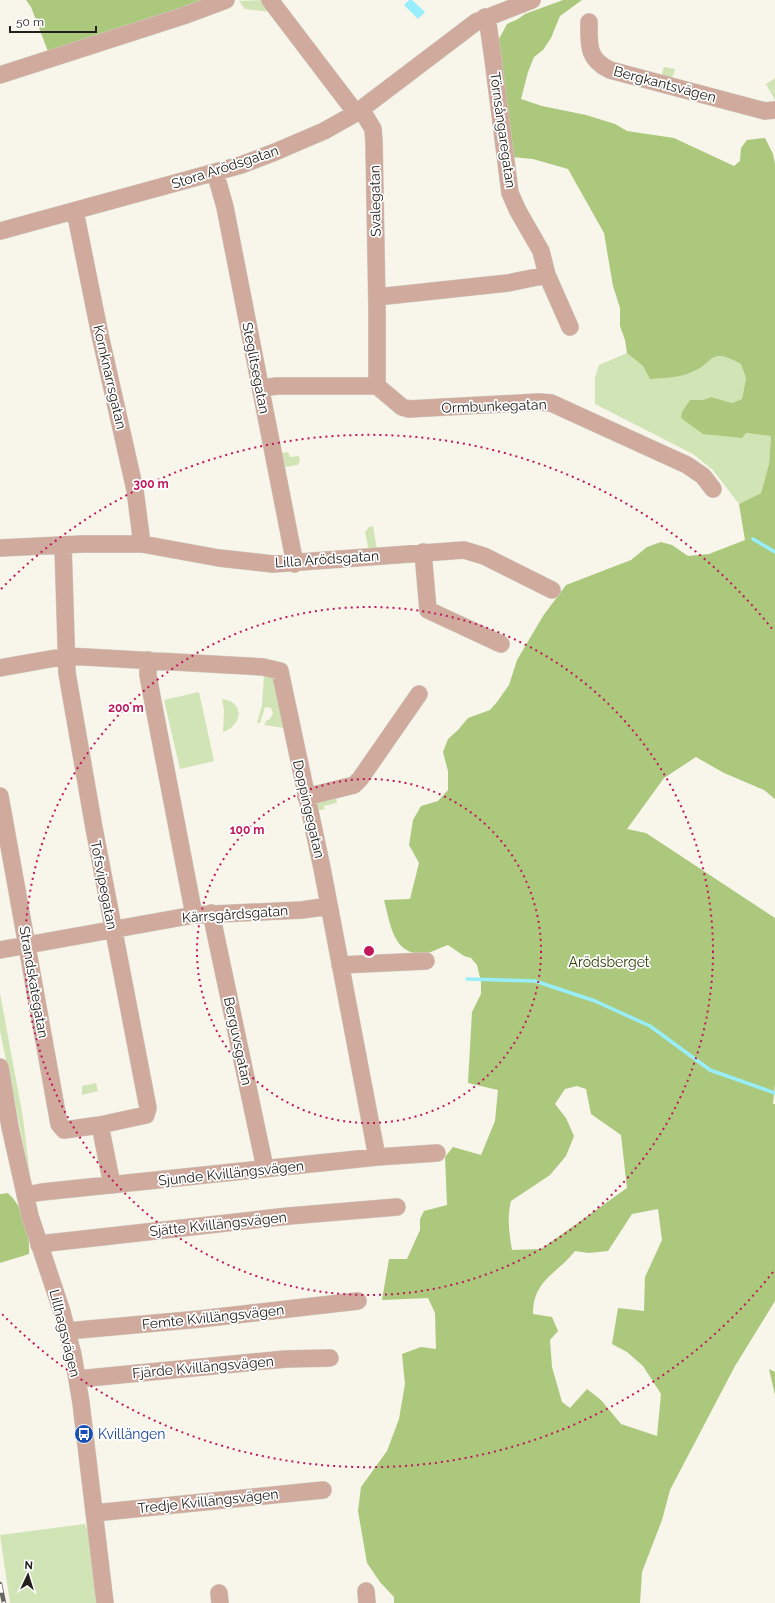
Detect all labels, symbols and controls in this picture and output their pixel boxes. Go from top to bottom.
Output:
scale bar [10,8,96,34]
text: 50 m [16,15,44,29]
street label: Bergkantsvägen [612,63,718,105]
street label: Törnsångaregatan [487,71,519,189]
street label: Stora Arödsgatan [169,142,281,192]
street label: Svalegatan [366,165,384,237]
street label: Steglitsegatan [239,321,273,415]
street label: Kornknarrsgatan [90,323,130,431]
street label: Ormbunkegatan [441,396,547,416]
text: 300 m [133,477,169,491]
street label: Lilla Arödsgatan [274,547,380,571]
text: 200 m [108,701,144,715]
street label: Doppingegatan [290,758,328,860]
text: 100 m [230,823,264,837]
street label: Tofsvipegatan [88,839,120,931]
street label: Kärrsgårdsgatan [181,902,289,926]
street label: Strandskategatan [16,925,52,1039]
centre of rings [362,944,376,958]
park label: Arödsberget [568,954,650,970]
street label: Berguvsgatan [221,995,255,1087]
street label: Sjunde Kvillängsvägen [157,1157,305,1189]
street label: Sjätte Kvillängsvägen [149,1209,287,1239]
street label: Lillhagsvägen [46,1287,84,1379]
street label: Femte Kvillängsvägen [141,1302,285,1332]
street label: Fjärde Kvillängsvägen [132,1353,274,1381]
bus stop icon: Kvillängen [73,1423,95,1445]
place label: Kvillängen [98,1426,165,1442]
street label: Tredje Kvillängsvägen [137,1486,279,1516]
north arrow [8,1555,48,1595]
text: N [24,1559,33,1572]

